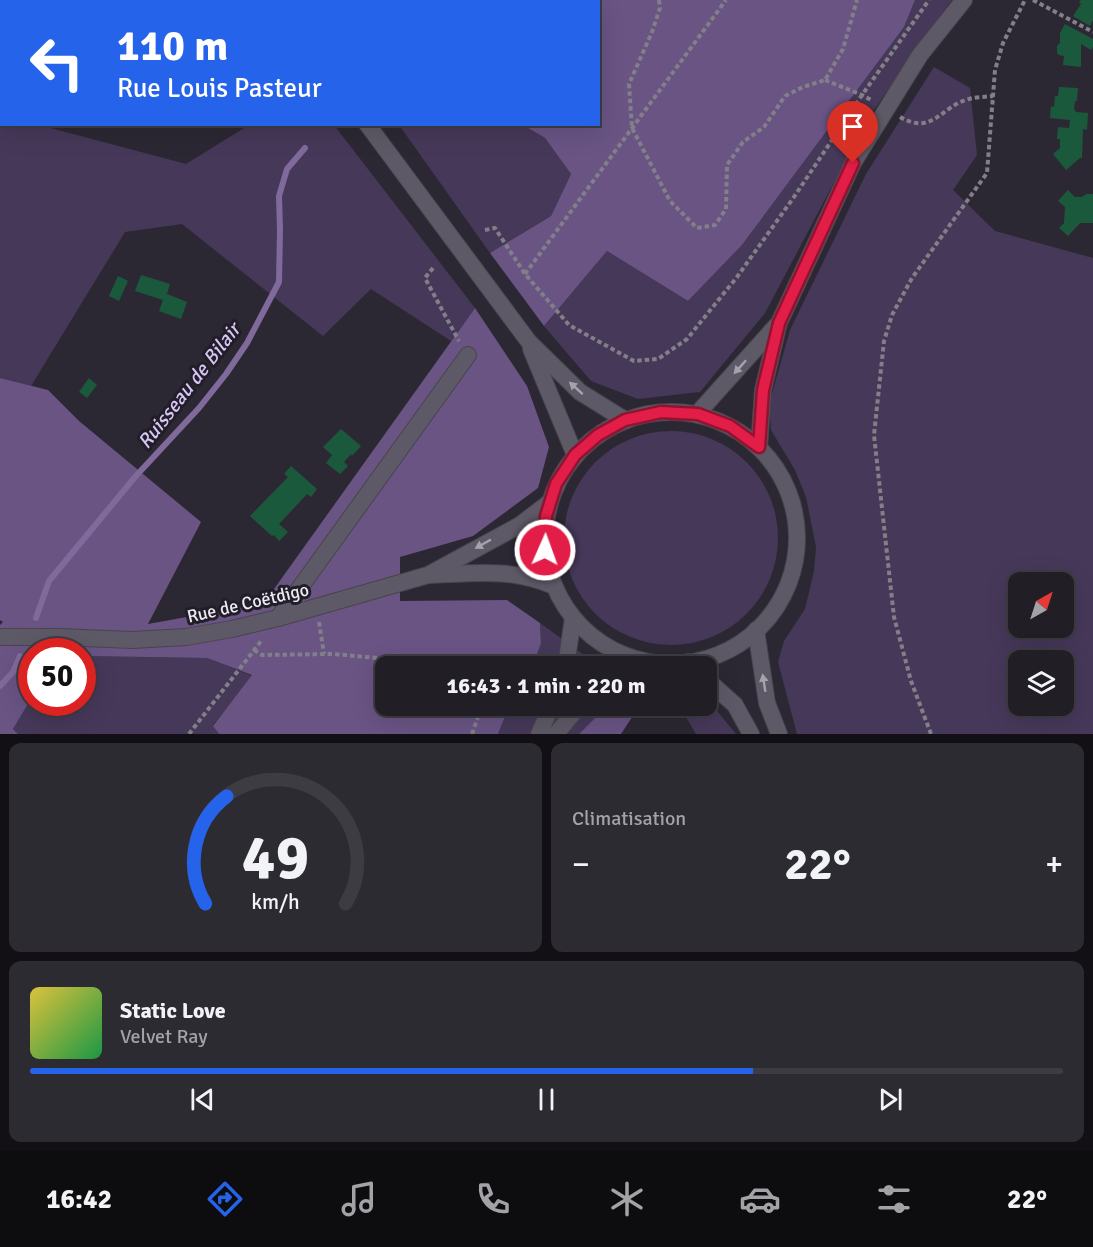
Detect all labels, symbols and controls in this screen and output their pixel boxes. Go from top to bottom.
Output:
text: 110 m [117,21,228,72]
icon: left [18,24,96,102]
text: Rue Louis Pasteur [117,72,322,105]
pin [827,101,878,163]
icon: arrive [836,110,869,143]
water label: Ruisseau de Bilair [132,316,247,454]
one-way arrow [734,359,747,374]
one-way arrow [569,382,584,395]
position arrow [513,518,577,582]
one-way arrow [474,539,491,549]
north arrow [1008,572,1074,638]
map controls [1008,572,1074,716]
street label: Rue de Coëtdigo [185,578,311,628]
speed limit sign: 50 [18,638,96,716]
button: layers [1008,650,1074,716]
text: 16:43 · 1 min · 220 m [446,672,646,699]
one-way arrow [759,673,768,692]
text: Climatisation [572,806,686,831]
text: 49 [242,819,309,896]
text: 22° [784,837,851,892]
text: − [572,844,590,885]
text: + [1045,844,1063,885]
text: km/h [251,890,300,916]
text: Static Love [120,997,226,1024]
text: Velvet Ray [120,1024,208,1049]
icon: previous [186,1083,219,1116]
icon: pause [530,1083,563,1116]
icon: next [874,1083,907,1116]
icon: directions [204,1178,246,1220]
icon: music [338,1178,380,1220]
icon: phone [472,1178,514,1220]
icon: climate [606,1178,648,1220]
icon: car [739,1178,781,1220]
icon: filters [873,1178,915,1220]
text: 16:42 [46,1183,112,1216]
text: 22° [1007,1183,1047,1216]

